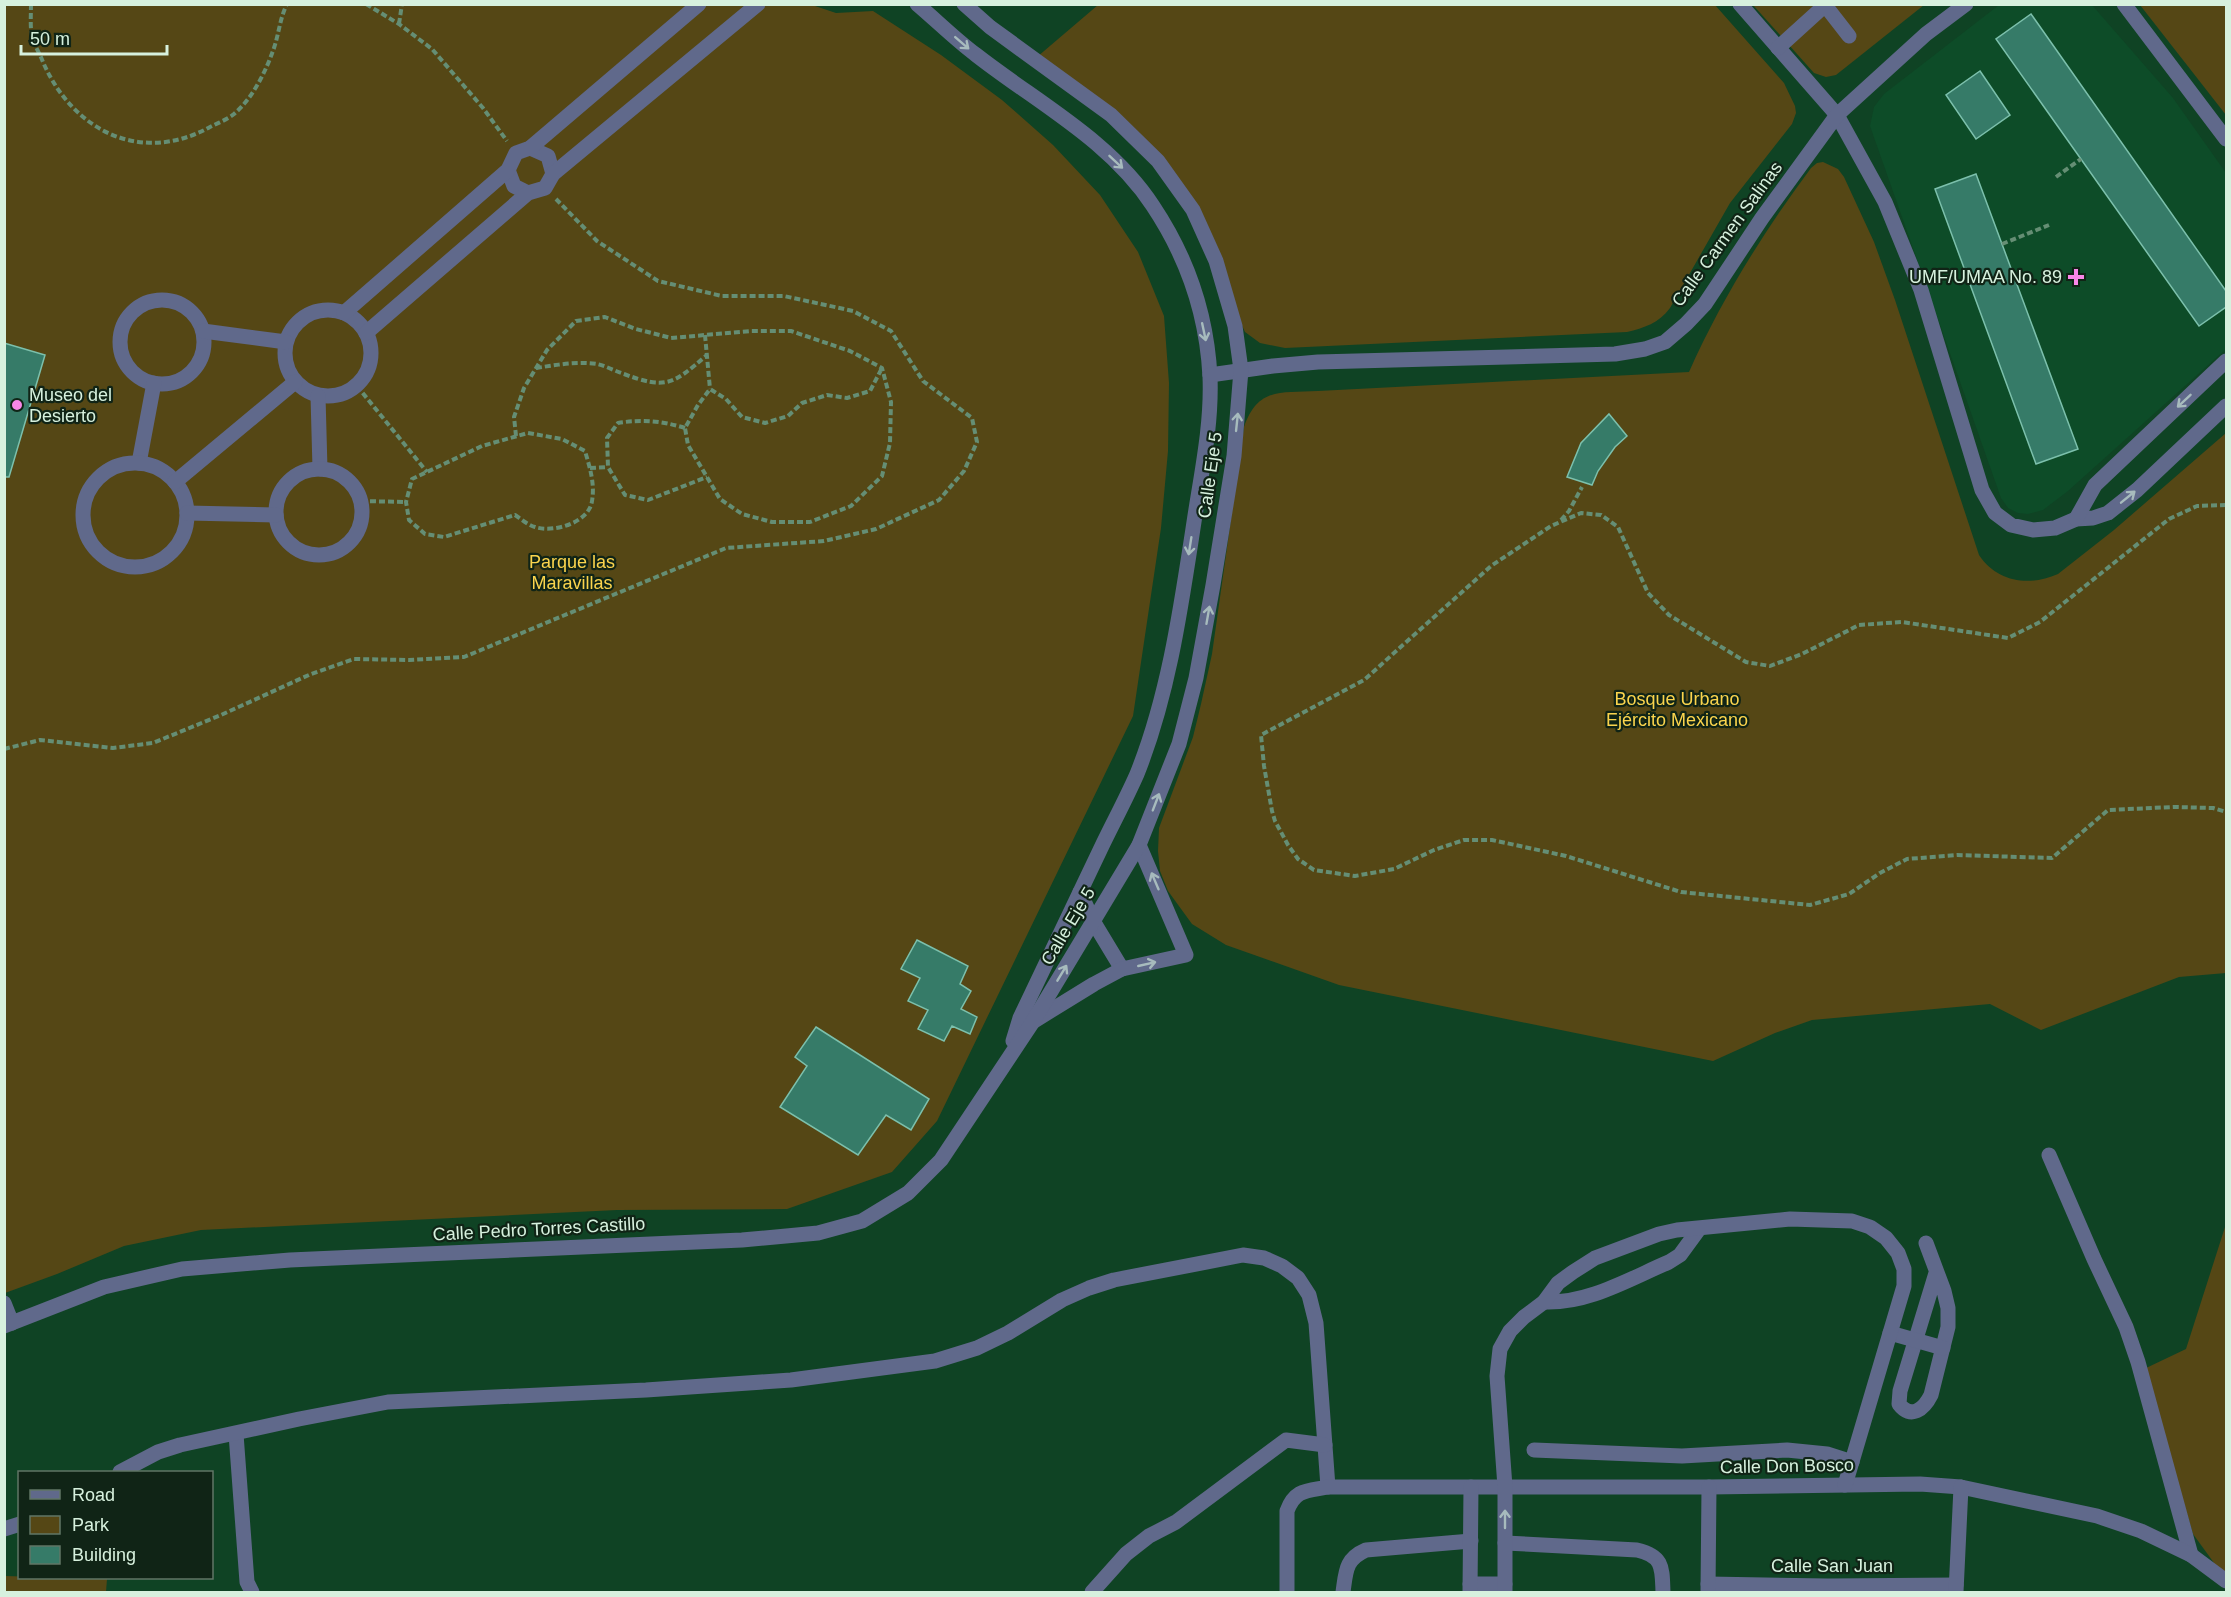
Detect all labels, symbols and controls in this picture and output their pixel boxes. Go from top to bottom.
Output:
scale bar [21,18,166,56]
text: 50 m [30,29,70,49]
one-way arrow [954,36,969,50]
one-way arrow [1108,155,1123,169]
street label: Calle Carmen Salinas [1668,158,1786,310]
place label: UMF/UMAA No. 89 [1909,267,2062,287]
marker: UMF/UMAA No. 89 [2067,268,2085,286]
one-way arrow [1199,322,1210,341]
place label: Museo del Desierto [29,385,112,426]
one-way arrow [2177,394,2192,408]
marker: Museo del Desierto [10,398,24,412]
one-way arrow [1232,413,1243,433]
street label: Calle Eje 5 [1194,431,1226,519]
one-way arrow [2120,490,2135,504]
one-way arrow [1185,536,1196,555]
park label: Parque las Maravillas [529,552,615,593]
one-way arrow [1202,606,1213,625]
park label: Bosque Urbano Ejército Mexicano [1606,689,1748,730]
one-way arrow [1151,794,1162,812]
one-way arrow [1149,873,1160,891]
street label: Calle Eje 5 [1037,884,1099,968]
one-way arrow [1137,957,1156,969]
one-way arrow [1057,965,1069,982]
street label: Calle Pedro Torres Castillo [432,1213,646,1245]
street label: Calle Don Bosco [1720,1455,1854,1477]
legend [18,1471,213,1579]
text: Road [72,1485,115,1505]
one-way arrow [1499,1509,1511,1529]
text: Park [72,1515,110,1535]
text: Building [72,1545,136,1565]
street label: Calle San Juan [1771,1556,1893,1576]

